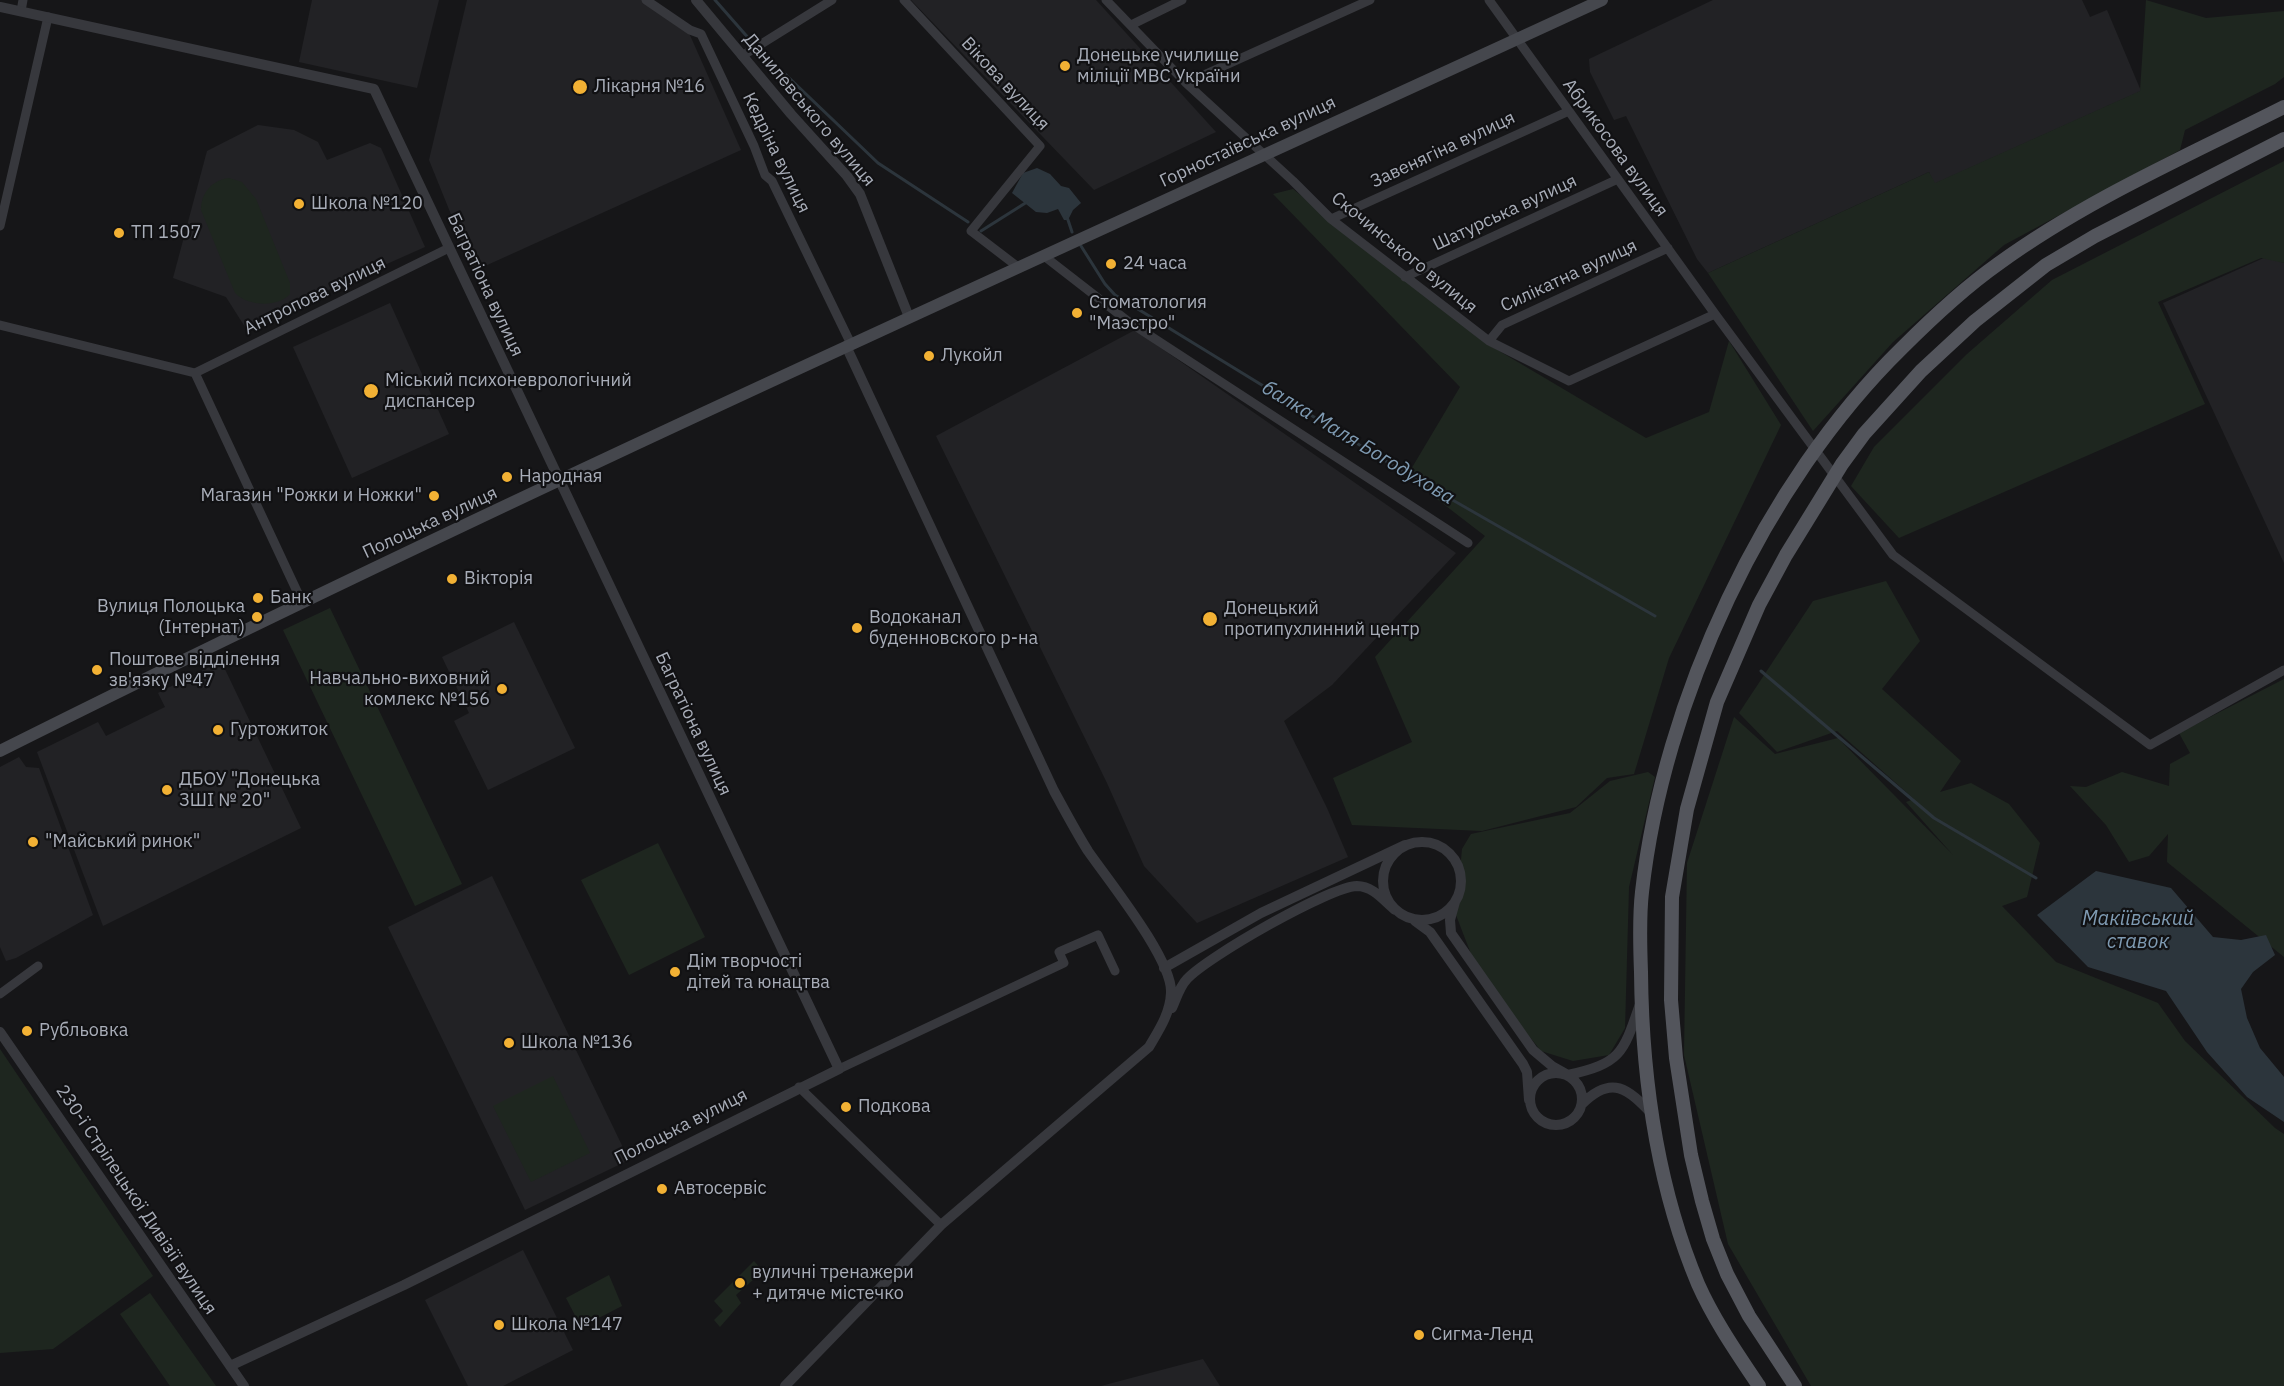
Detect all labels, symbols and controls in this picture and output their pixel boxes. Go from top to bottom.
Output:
street label: Данилевського вулиця [739,29,879,191]
street label: Вікова вулиця [956,33,1054,135]
place label: Донецьке училище міліції МВС України [1077,45,1241,88]
marker: Донецьке училище міліції МВС України [1058,59,1072,73]
street label: Абрикосова вулиця [1558,75,1672,221]
place label: Лікарня №16 [594,76,705,98]
marker: Лікарня №16 [571,78,589,96]
street label: Кедріна вулиця [738,89,814,217]
street label: Горностаївська вулиця [1157,92,1339,192]
street label: Завенягіна вулиця [1367,107,1519,193]
street label: Шатурська вулиця [1430,170,1580,256]
street label: Скочинського вулиця [1327,188,1481,318]
place label: Школа №120 [311,193,423,215]
marker: Школа №120 [292,197,306,211]
street label: Багратіона вулиця [442,210,528,360]
place label: ТП 1507 [131,222,201,244]
marker: ТП 1507 [112,226,126,240]
street label: Силікатна вулиця [1497,235,1641,317]
street label: Антропова вулиця [241,252,389,340]
place label: 24 часа [1123,253,1187,275]
marker: 24 часа [1104,257,1118,271]
place label: Стоматология "Маэстро" [1089,292,1207,334]
marker: Стоматология "Маэстро" [1070,306,1084,320]
place label: Лукойл [941,345,1003,367]
marker: Лукойл [922,349,936,363]
place label: Міський психоневрологічний диспансер [385,370,632,412]
water label: балка Маля Богодухова [1257,376,1459,510]
marker: Міський психоневрологічний диспансер [362,382,380,400]
place label: Народная [519,466,602,488]
marker: Народная [500,470,514,484]
street label: Полоцька вулиця [359,482,501,564]
place label: Магазин "Рожки и Ножки" [200,485,422,507]
marker: Магазин "Рожки и Ножки" [427,489,441,503]
place label: Вікторія [464,568,533,590]
marker: Вікторія [445,572,459,586]
place label: Банк [270,587,312,609]
marker: Банк [251,591,265,605]
place label: Вулиця Полоцька (Інтернат) [97,596,245,638]
place label: Донецький протипухлинний центр [1224,598,1420,640]
place label: Водоканал буденновского р-на [869,607,1038,650]
marker: Вулиця Полоцька (Інтернат) [250,610,264,624]
marker: Донецький протипухлинний центр [1201,610,1219,628]
marker: Водоканал буденновского р-на [850,621,864,635]
place label: Поштове відділення зв'язку №47 [109,649,280,692]
street label: Багратіона вулиця [650,649,736,799]
marker: Поштове відділення зв'язку №47 [90,663,104,677]
place label: Навчально-виховний комлекс №156 [309,668,490,710]
marker: Навчально-виховний комлекс №156 [495,682,509,696]
place label: Гуртожиток [230,719,328,741]
marker: Гуртожиток [211,723,225,737]
place label: ДБОУ "Донецька ЗШІ № 20" [179,769,320,812]
marker: ДБОУ "Донецька ЗШІ № 20" [160,783,174,797]
place label: "Майський ринок" [45,831,200,853]
marker: "Майський ринок" [26,835,40,849]
water label: Макіївський ставок [2082,907,2194,954]
place label: Дім творчості дітей та юнацтва [687,951,830,994]
marker: Дім творчості дітей та юнацтва [668,965,682,979]
place label: Рубльовка [39,1020,128,1042]
marker: Рубльовка [20,1024,34,1038]
place label: Школа №136 [521,1032,633,1054]
marker: Школа №136 [502,1036,516,1050]
street label: 230-ї Стрілецької Дивізії вулиця [51,1081,221,1319]
street label: Полоцька вулиця [611,1084,751,1170]
place label: Подкова [858,1096,931,1118]
marker: Подкова [839,1100,853,1114]
place label: Автосервіс [674,1178,767,1200]
marker: Автосервіс [655,1182,669,1196]
place label: вуличні тренажери + дитяче містечко [752,1262,914,1304]
marker: вуличні тренажери + дитяче містечко [733,1276,747,1290]
place label: Школа №147 [511,1314,623,1336]
marker: Школа №147 [492,1318,506,1332]
place label: Сигма-Ленд [1431,1324,1533,1346]
marker: Сигма-Ленд [1412,1328,1426,1342]

